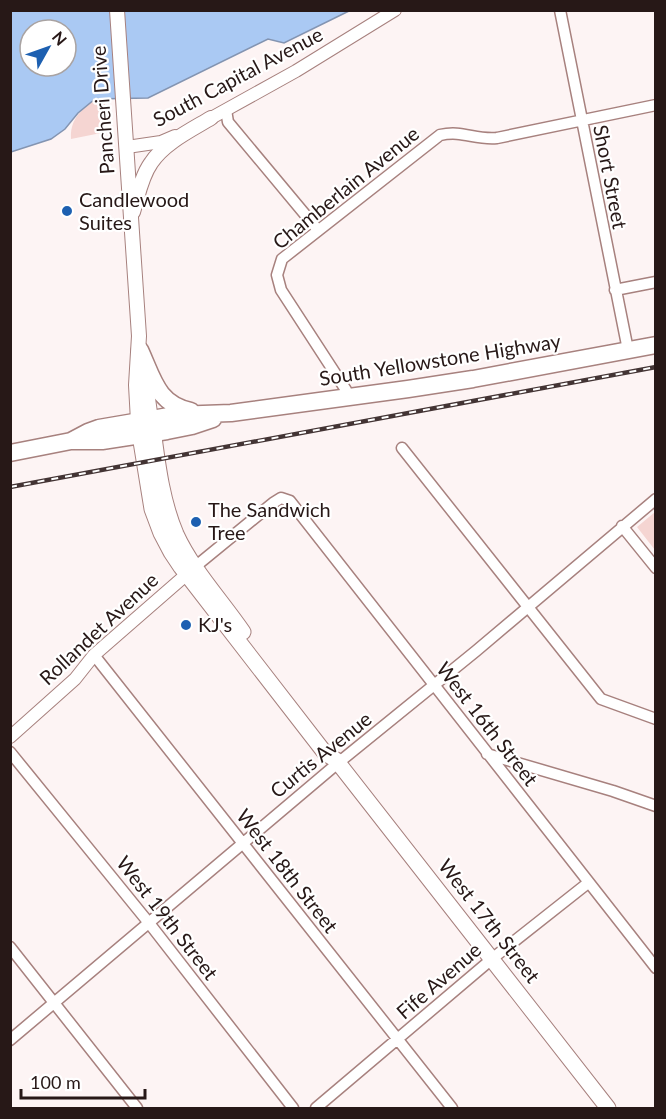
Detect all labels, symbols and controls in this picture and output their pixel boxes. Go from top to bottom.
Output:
north arrow [18,18,78,78]
street label: South Capital Avenue [149,21,326,131]
text: N [49,27,71,49]
street label: Pancheri Drive [86,45,118,175]
street label: Chamberlain Avenue [267,121,423,254]
street label: Short Street [589,123,633,231]
place label: Candlewood Suites [79,187,189,234]
marker: Candlewood Suites [60,204,74,218]
street label: South Yellowstone Highway [317,328,563,390]
place label: The Sandwich Tree [208,497,331,544]
marker: The Sandwich Tree [189,515,203,529]
street label: Rollandet Avenue [34,567,163,689]
place label: KJ's [198,612,232,636]
marker: KJ's [179,618,193,632]
street label: West 16th Street [432,657,544,790]
street label: Curtis Avenue [265,706,376,802]
street label: West 18th Street [232,804,344,937]
street label: West 19th Street [112,851,224,984]
street label: West 17th Street [434,854,546,987]
street label: Fife Avenue [391,937,485,1023]
scale bar [21,1062,146,1100]
text: 100 m [30,1071,81,1093]

